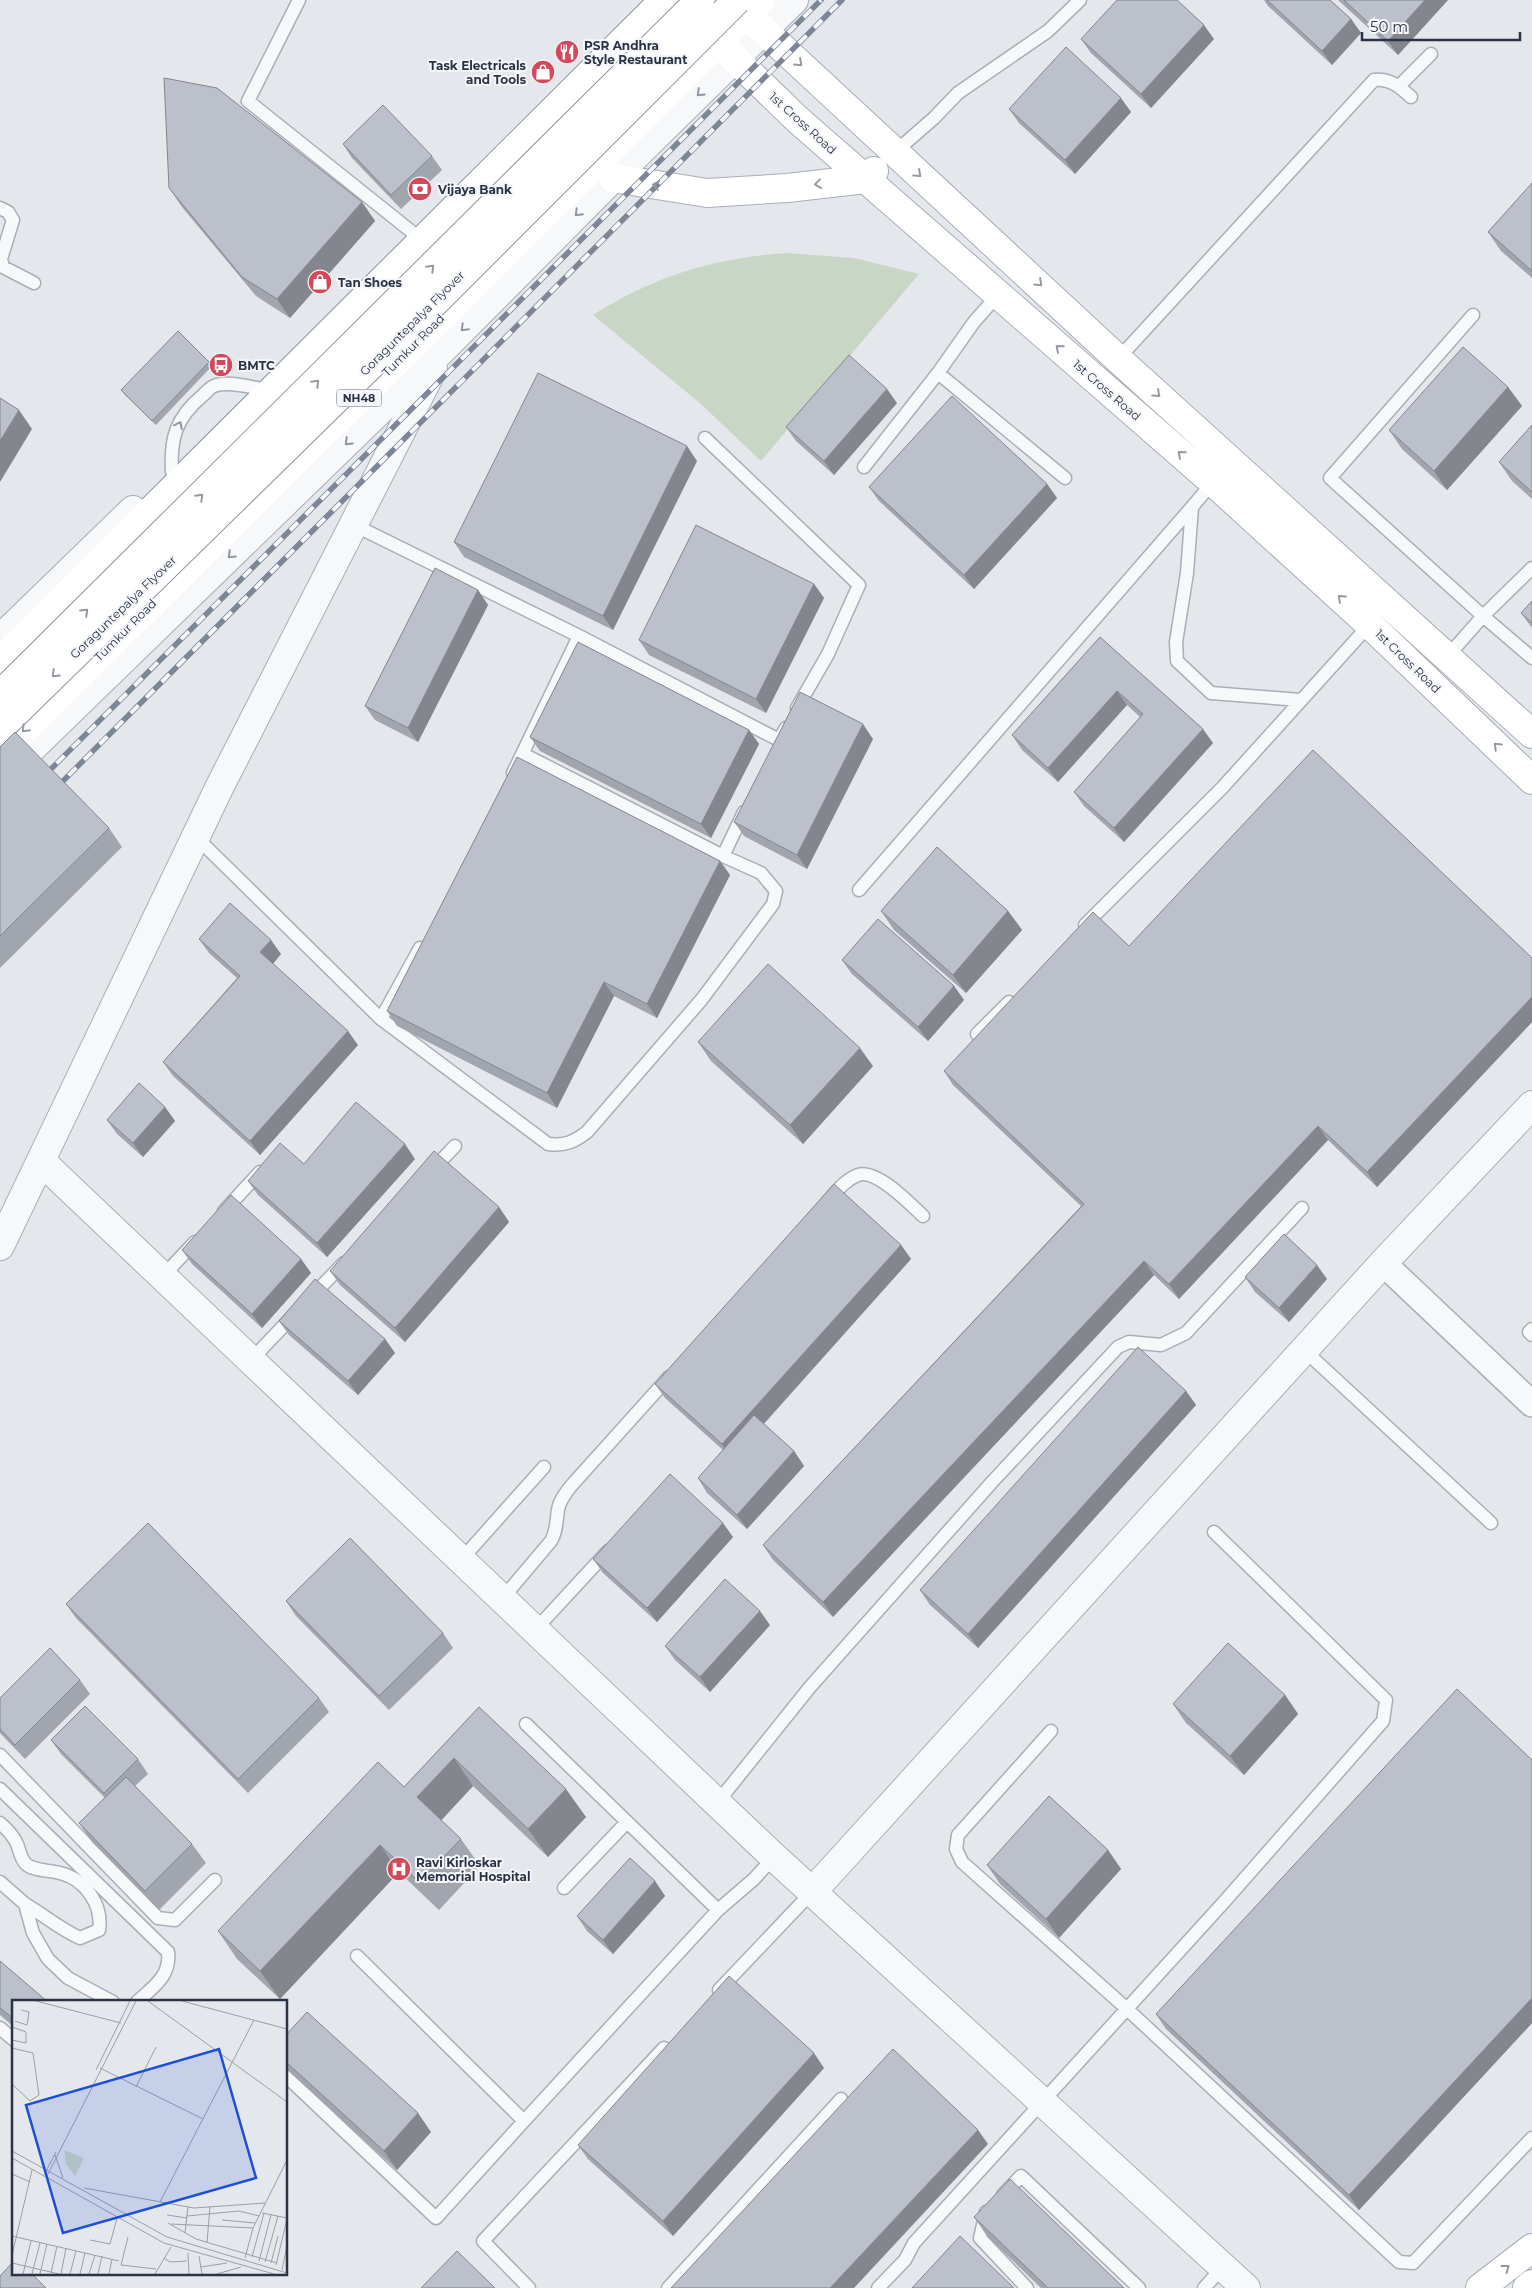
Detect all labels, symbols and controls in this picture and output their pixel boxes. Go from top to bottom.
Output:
scale bar [1362,10,1520,42]
text: 50 m [1370,17,1408,36]
place label: PSR Andhra Style Restaurant [584,38,688,67]
restaurant icon: PSR Andhra Style Restaurant [554,39,580,65]
place label: Task Electricals and Tools [429,58,527,87]
one-way arrow [794,58,803,67]
shop icon: Task Electricals and Tools [530,59,556,85]
one-way arrow [696,87,705,96]
street label: 1st Cross Road [766,89,840,157]
one-way arrow [913,168,922,177]
bank icon: Vijaya Bank [407,176,433,202]
one-way arrow [814,178,822,189]
one-way arrow [652,180,660,191]
place label: Vijaya Bank [437,182,512,197]
one-way arrow [575,207,584,216]
one-way arrow [425,265,434,274]
street label: Goraguntepalya Flyover [356,267,468,379]
shop icon: Tan Shoes [307,269,333,295]
place label: Tan Shoes [338,275,403,290]
one-way arrow [1033,277,1042,286]
street label: Tumkur Road [379,311,447,379]
one-way arrow [461,322,470,331]
one-way arrow [1055,344,1064,353]
bus stop icon: BMTC [208,352,234,378]
street label: 1st Cross Road [1070,356,1144,424]
place label: BMTC [238,358,275,373]
one-way arrow [310,380,319,389]
one-way arrow [1152,388,1161,397]
road number: NH48 [336,389,382,406]
one-way arrow [173,421,183,430]
one-way arrow [344,436,353,445]
one-way arrow [1178,451,1187,460]
one-way arrow [194,494,203,503]
one-way arrow [228,549,237,558]
street label: Goraguntepalya Flyover [67,552,179,662]
one-way arrow [1337,595,1346,604]
street label: Tumkur Road [91,596,159,664]
one-way arrow [79,608,88,617]
street label: 1st Cross Road [1372,626,1444,696]
one-way arrow [52,668,61,677]
one-way arrow [22,723,31,732]
one-way arrow [1493,743,1502,752]
place label: Ravi Kirloskar Memorial Hospital [416,1855,531,1884]
hospital icon: Ravi Kirloskar Memorial Hospital [386,1856,412,1882]
inset map [12,2000,288,2276]
one-way arrow [1500,2265,1510,2274]

